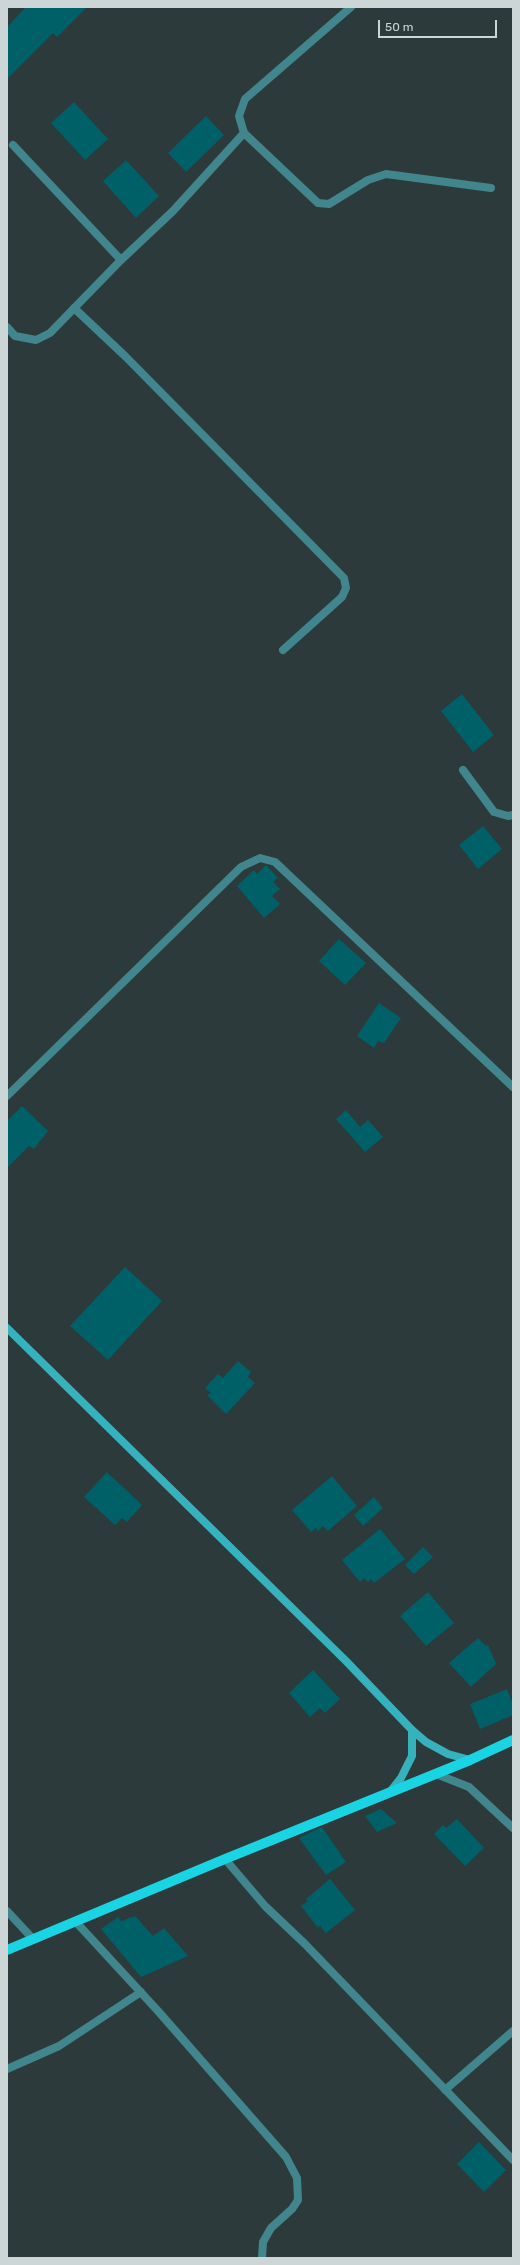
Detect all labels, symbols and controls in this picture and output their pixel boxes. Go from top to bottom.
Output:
scale bar [380,12,499,38]
text: 50 m [385,20,413,34]

